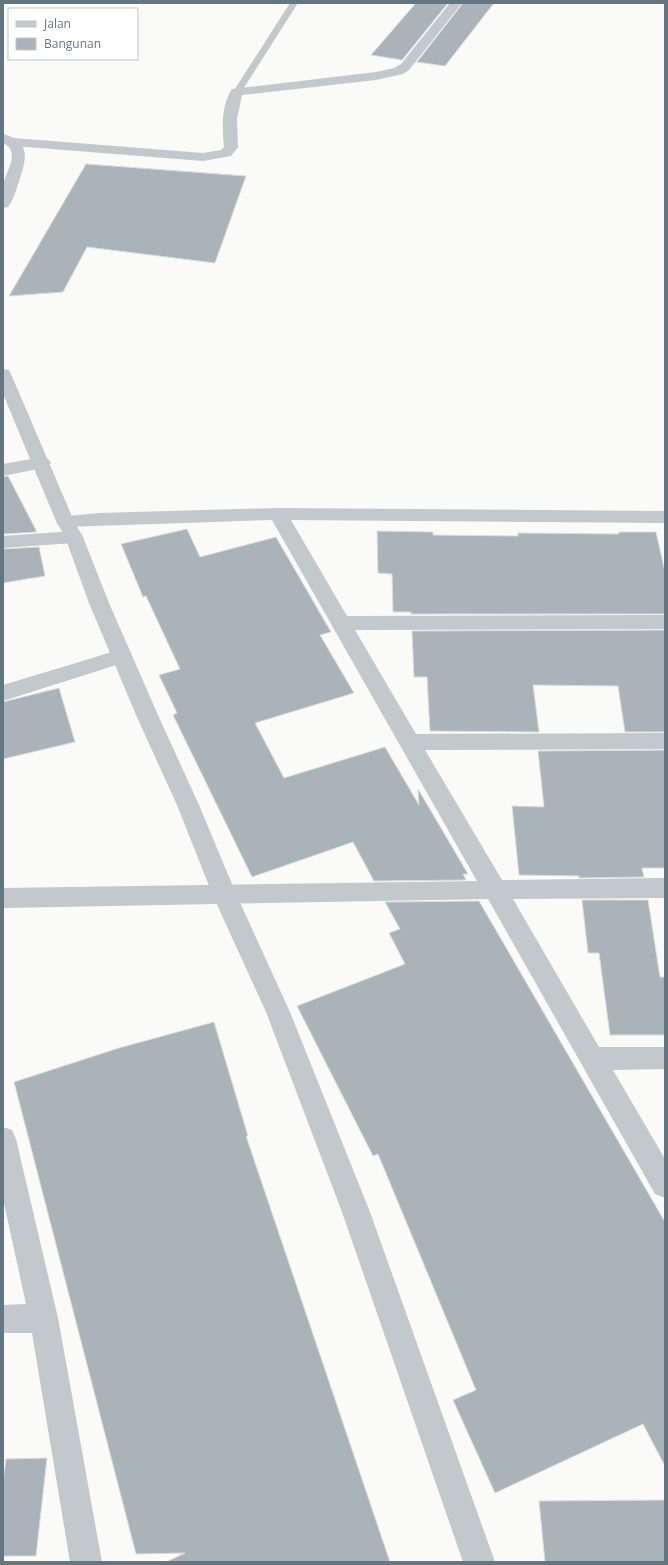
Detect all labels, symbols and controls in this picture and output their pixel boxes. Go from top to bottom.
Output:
legend [8,8,138,60]
text: Jalan [43,15,71,32]
text: Bangunan [44,35,101,52]

